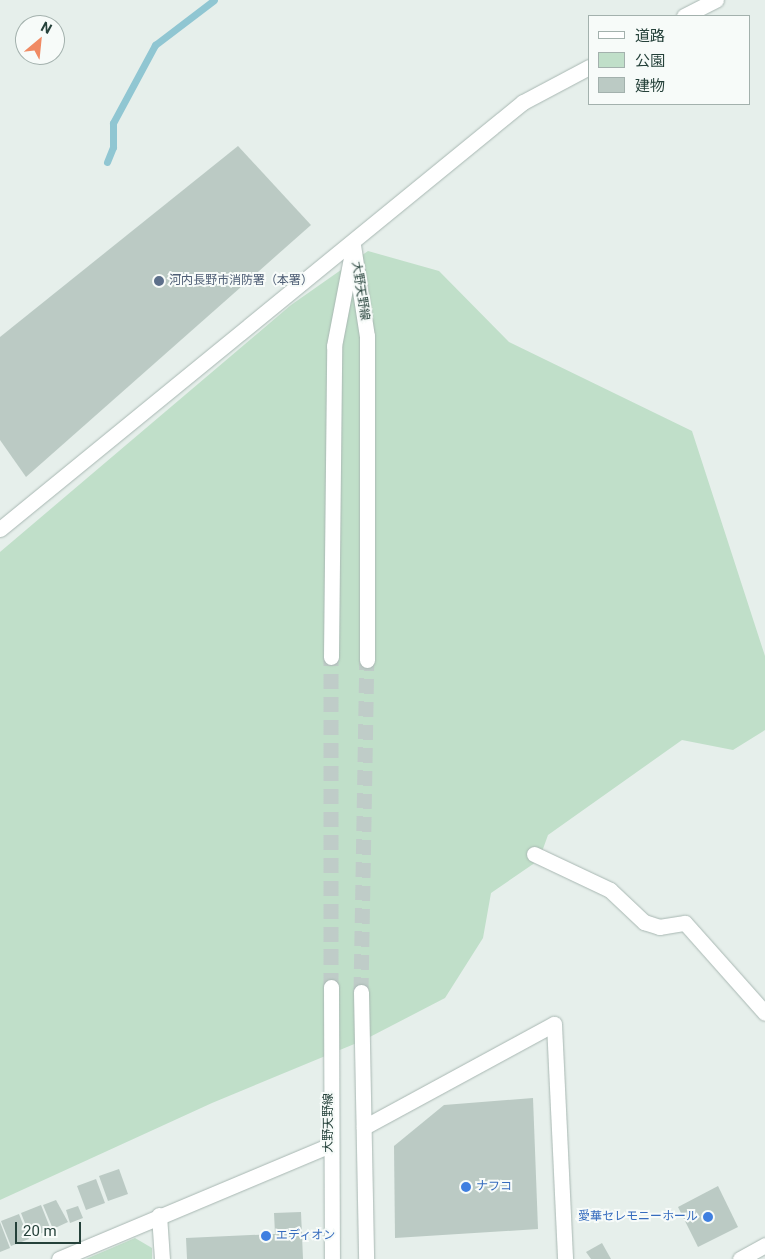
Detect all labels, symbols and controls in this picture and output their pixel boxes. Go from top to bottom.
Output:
north arrow [15,15,65,65]
legend [588,15,750,105]
text: N [38,18,55,37]
text: 道路 [635,27,665,45]
text: 公園 [635,52,665,70]
text: 建物 [635,77,665,95]
street label: 大野天野線 [348,260,372,322]
place label: 河内長野市消防署（本署） [169,274,313,288]
marker: 河内長野市消防署（本署） [153,275,165,287]
street label: 大野天野線 [322,1093,336,1153]
place label: ナフコ [476,1180,512,1194]
marker: ナフコ [460,1181,472,1193]
place label: 愛華セレモニーホール [578,1210,698,1224]
marker: 愛華セレモニーホール [702,1211,714,1223]
scale bar [18,1212,84,1244]
text: 20 m [23,1222,57,1240]
place label: エディオン [276,1229,336,1243]
marker: エディオン [260,1230,272,1242]

